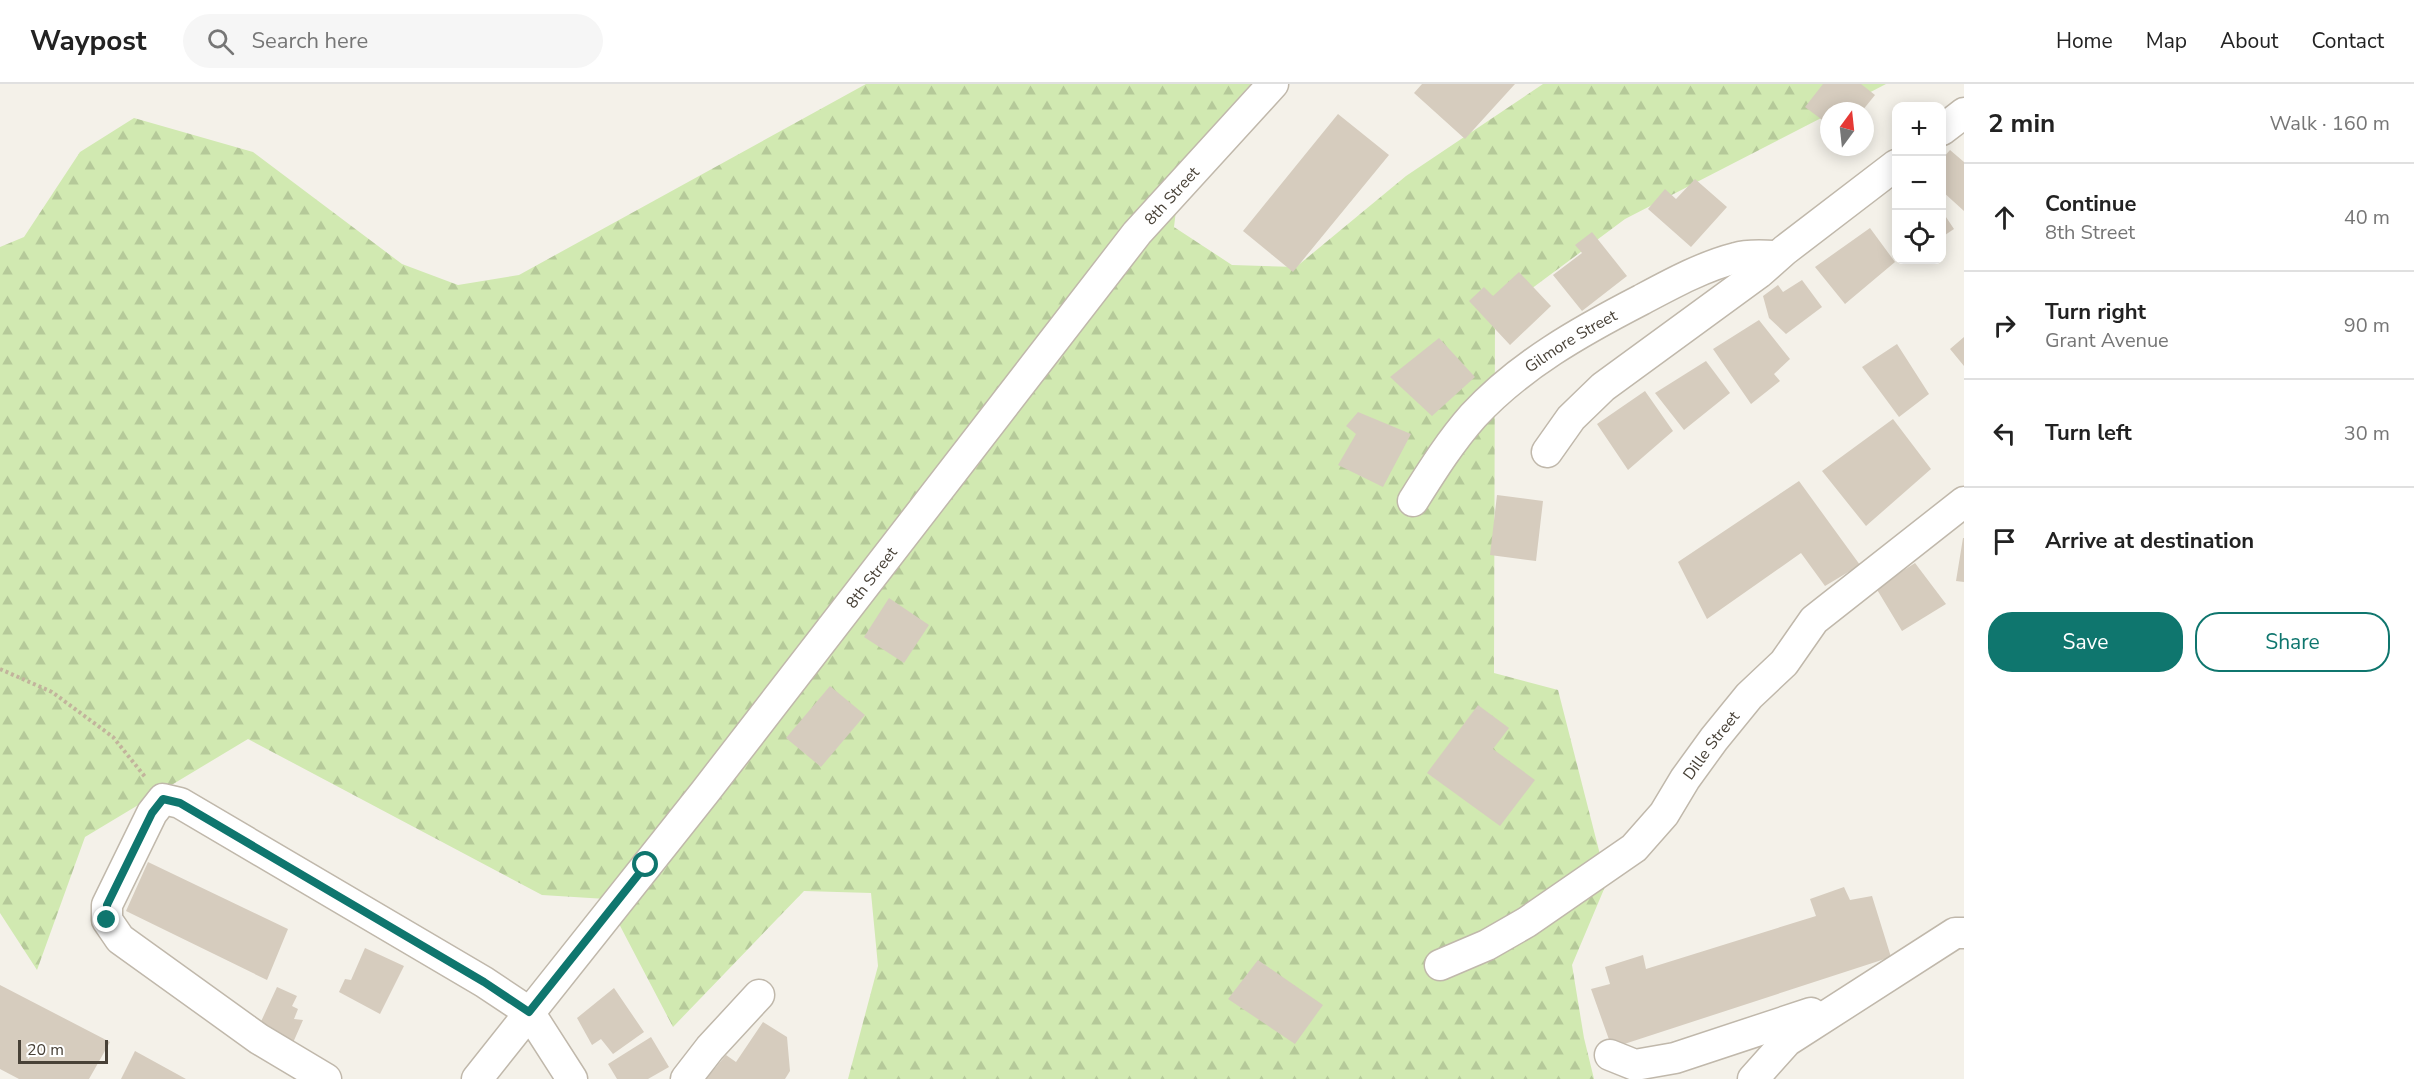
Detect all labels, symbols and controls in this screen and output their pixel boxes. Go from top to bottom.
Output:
search box [183,14,603,68]
text: Waypost [30,22,147,60]
icon: search [204,25,237,58]
text: Search here [252,26,368,56]
text: Home [2056,27,2113,55]
text: Map [2146,27,2187,55]
text: About [2220,27,2278,55]
text: Contact [2311,27,2384,55]
north arrow [1820,102,1874,156]
map controls [1892,102,1946,264]
button: + [1892,102,1946,156]
text: 2 min [1988,106,2055,141]
text: Walk · 160 m [2270,110,2390,137]
button: − [1892,156,1946,210]
street label: 8th Street [1140,162,1205,230]
text: Continue [2045,189,2136,219]
icon: ahead [1988,201,2021,234]
text: 40 m [2344,204,2390,231]
button: locate [1892,210,1946,264]
text: 8th Street [2045,219,2135,246]
text: Turn right [2045,297,2146,327]
street label: Gilmore Street [1520,304,1621,378]
icon: right [1988,309,2021,342]
text: 90 m [2344,312,2390,339]
text: Grant Avenue [2045,327,2169,354]
icon: left [1988,417,2021,450]
text: Turn left [2045,418,2132,448]
text: 30 m [2344,420,2390,447]
icon: arrive [1988,525,2021,558]
text: Arrive at destination [2045,526,2254,556]
street label: 8th Street [841,542,903,613]
button: Save [1988,612,2183,672]
button: Share [2195,612,2390,672]
street label: Dille Street [1678,706,1745,785]
route start [632,851,658,877]
route end [93,906,119,932]
scale bar [18,1037,108,1064]
text: 20 m [27,1039,64,1061]

